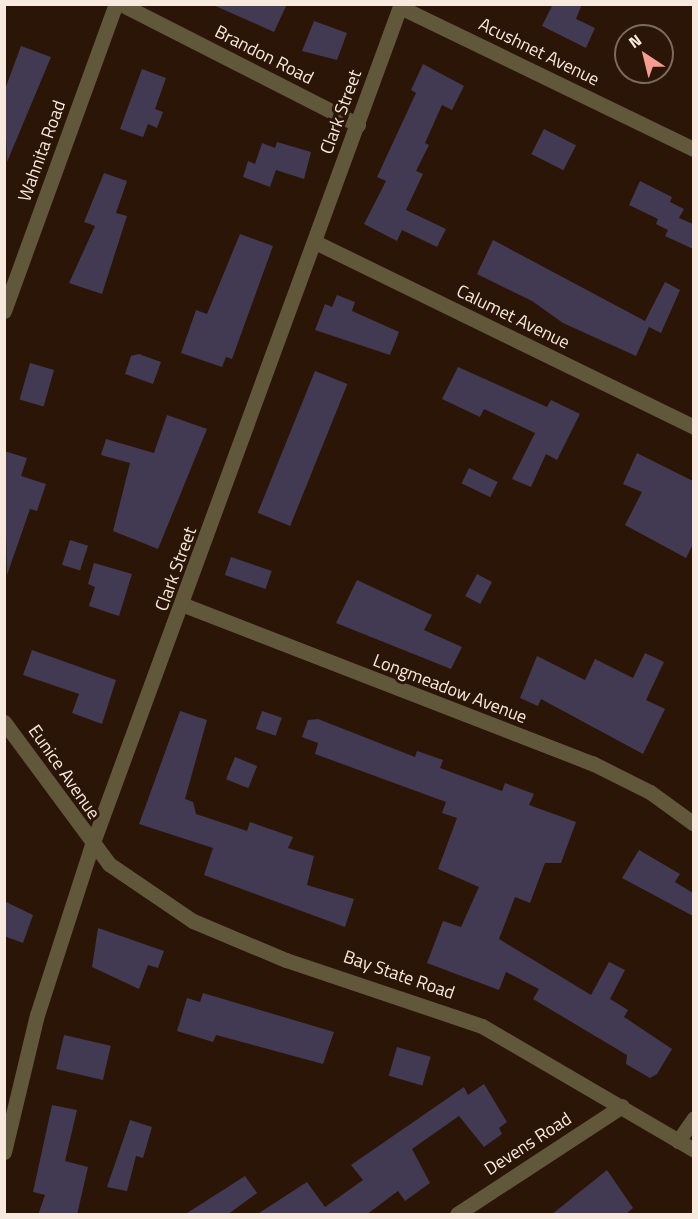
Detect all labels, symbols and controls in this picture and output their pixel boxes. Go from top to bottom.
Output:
street label: Acushnet Avenue [475,14,603,90]
street label: Brandon Road [211,21,317,89]
north arrow [614,24,674,84]
text: N [623,28,646,54]
street label: Clark Street [316,67,366,157]
street label: Wahnita Road [14,97,70,205]
street label: Calumet Avenue [453,280,573,354]
street label: Clark Street [151,524,201,614]
street label: Longmeadow Avenue [370,650,530,728]
street label: Eunice Avenue [24,721,104,823]
street label: Bay State Road [341,946,457,1004]
street label: Devens Road [481,1108,575,1180]

